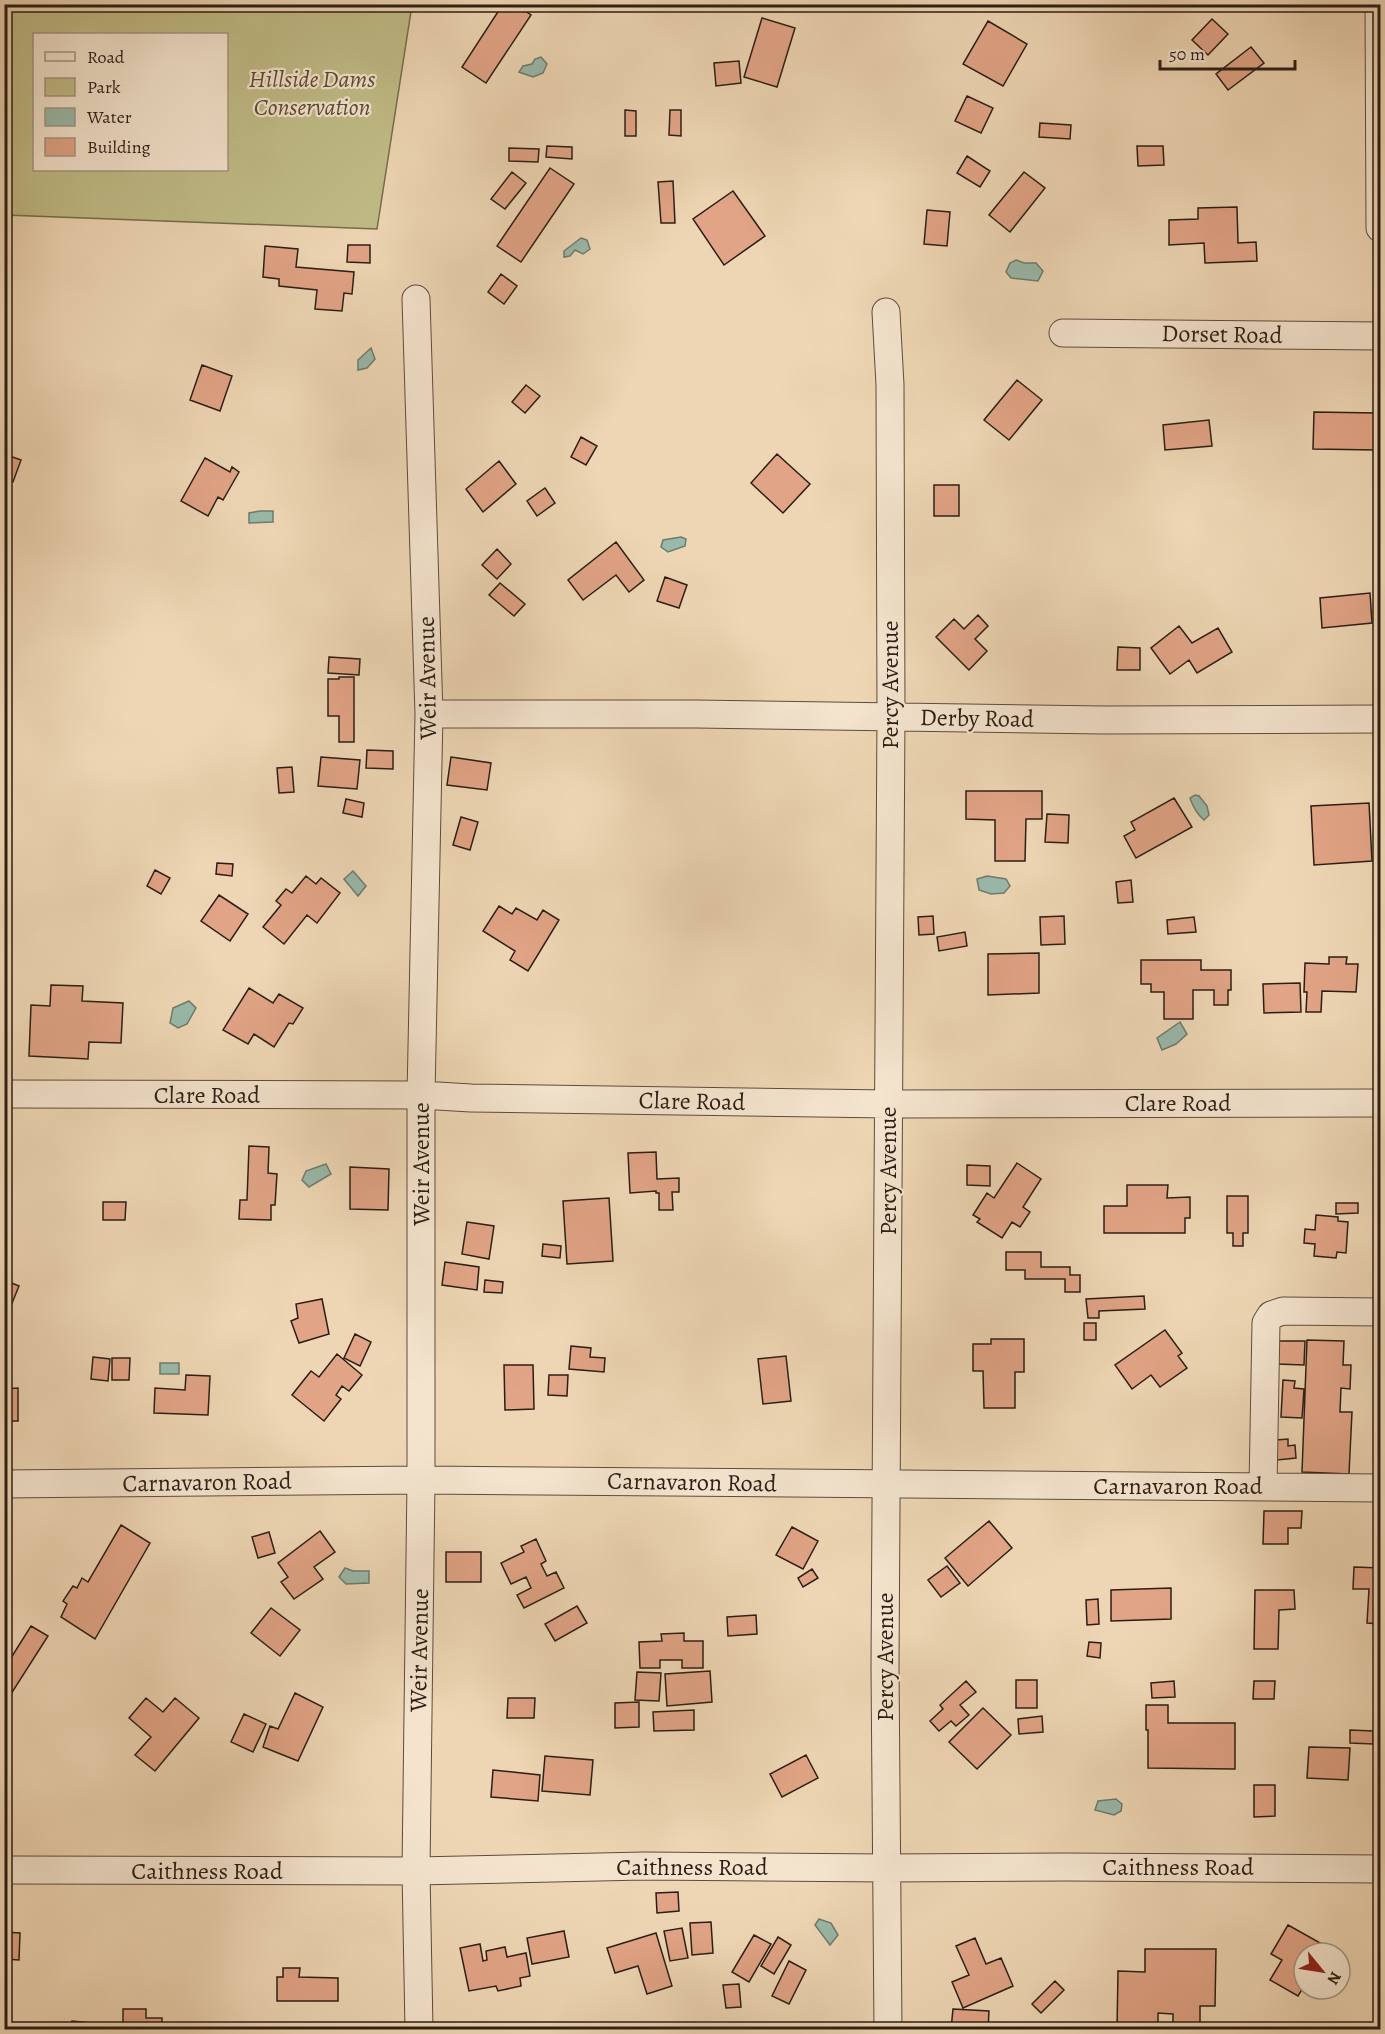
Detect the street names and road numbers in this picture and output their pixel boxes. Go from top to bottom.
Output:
street label: Dorset Road [1161,317,1283,351]
street label: Weir Avenue [410,616,444,741]
street label: Percy Avenue [874,621,906,749]
street label: Derby Road [920,701,1034,735]
street label: Clare Road [154,1079,260,1111]
street label: Clare Road [638,1084,746,1118]
street label: Clare Road [1125,1087,1231,1119]
street label: Weir Avenue [405,1102,437,1227]
street label: Percy Avenue [872,1107,904,1235]
street label: Carnavaron Road [122,1465,292,1499]
street label: Carnavaron Road [607,1465,777,1499]
street label: Carnavaron Road [1093,1470,1263,1502]
street label: Weir Avenue [402,1588,436,1713]
street label: Percy Avenue [869,1593,901,1721]
street label: Caithness Road [616,1851,768,1883]
street label: Caithness Road [1102,1851,1254,1883]
street label: Caithness Road [131,1855,283,1887]

